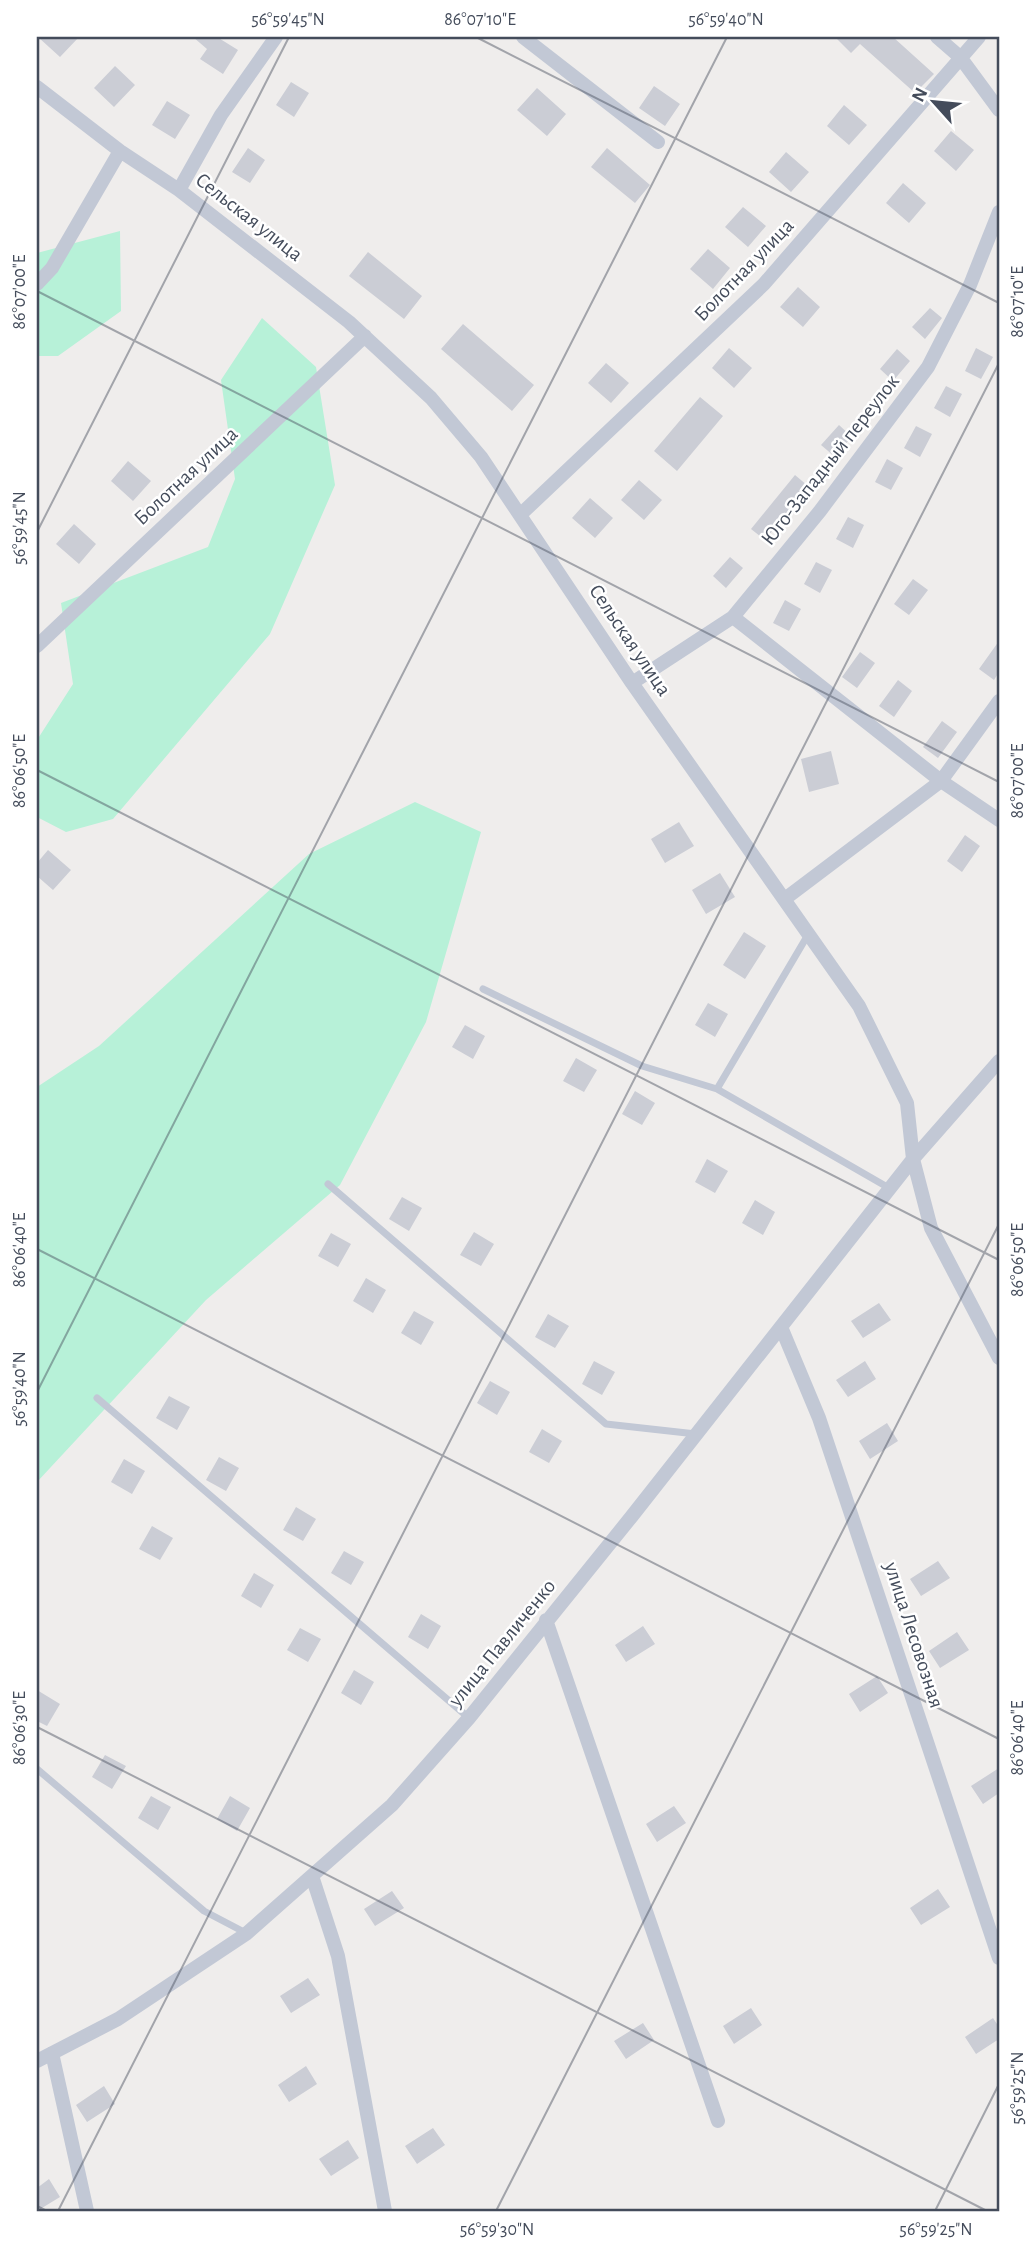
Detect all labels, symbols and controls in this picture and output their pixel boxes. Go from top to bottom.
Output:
text: 56°59'45"N [251,11,325,29]
text: 86°07'10"E [444,11,516,29]
text: 56°59'40"N [688,11,764,29]
north arrow [900,66,970,136]
text: N [909,85,932,105]
street label: Сельская улица [191,169,307,265]
street label: Болотная улица [690,215,798,325]
text: 86°07'00"E [11,254,29,330]
text: 86°07'10"E [1009,266,1027,338]
street label: Юго-Западный переулок [757,370,903,549]
street label: Болотная улица [130,423,242,529]
text: 56°59'45"N [11,491,29,565]
street label: Сельская улица [585,580,675,700]
text: 86°06'50"E [11,734,29,808]
text: 86°07'00"E [1009,743,1027,819]
text: 86°06'40"E [11,1212,29,1288]
text: 86°06'50"E [1009,1223,1027,1297]
text: 56°59'40"N [11,1351,29,1427]
street label: улица Лесовозная [880,1558,947,1711]
street label: улица Павличенко [444,1576,559,1711]
text: 86°06'30"E [11,1691,29,1765]
text: 86°06'40"E [1009,1700,1027,1776]
text: 56°59'25"N [1009,2051,1027,2125]
text: 56°59'30"N [460,2221,534,2239]
text: 56°59'25"N [899,2221,973,2239]

